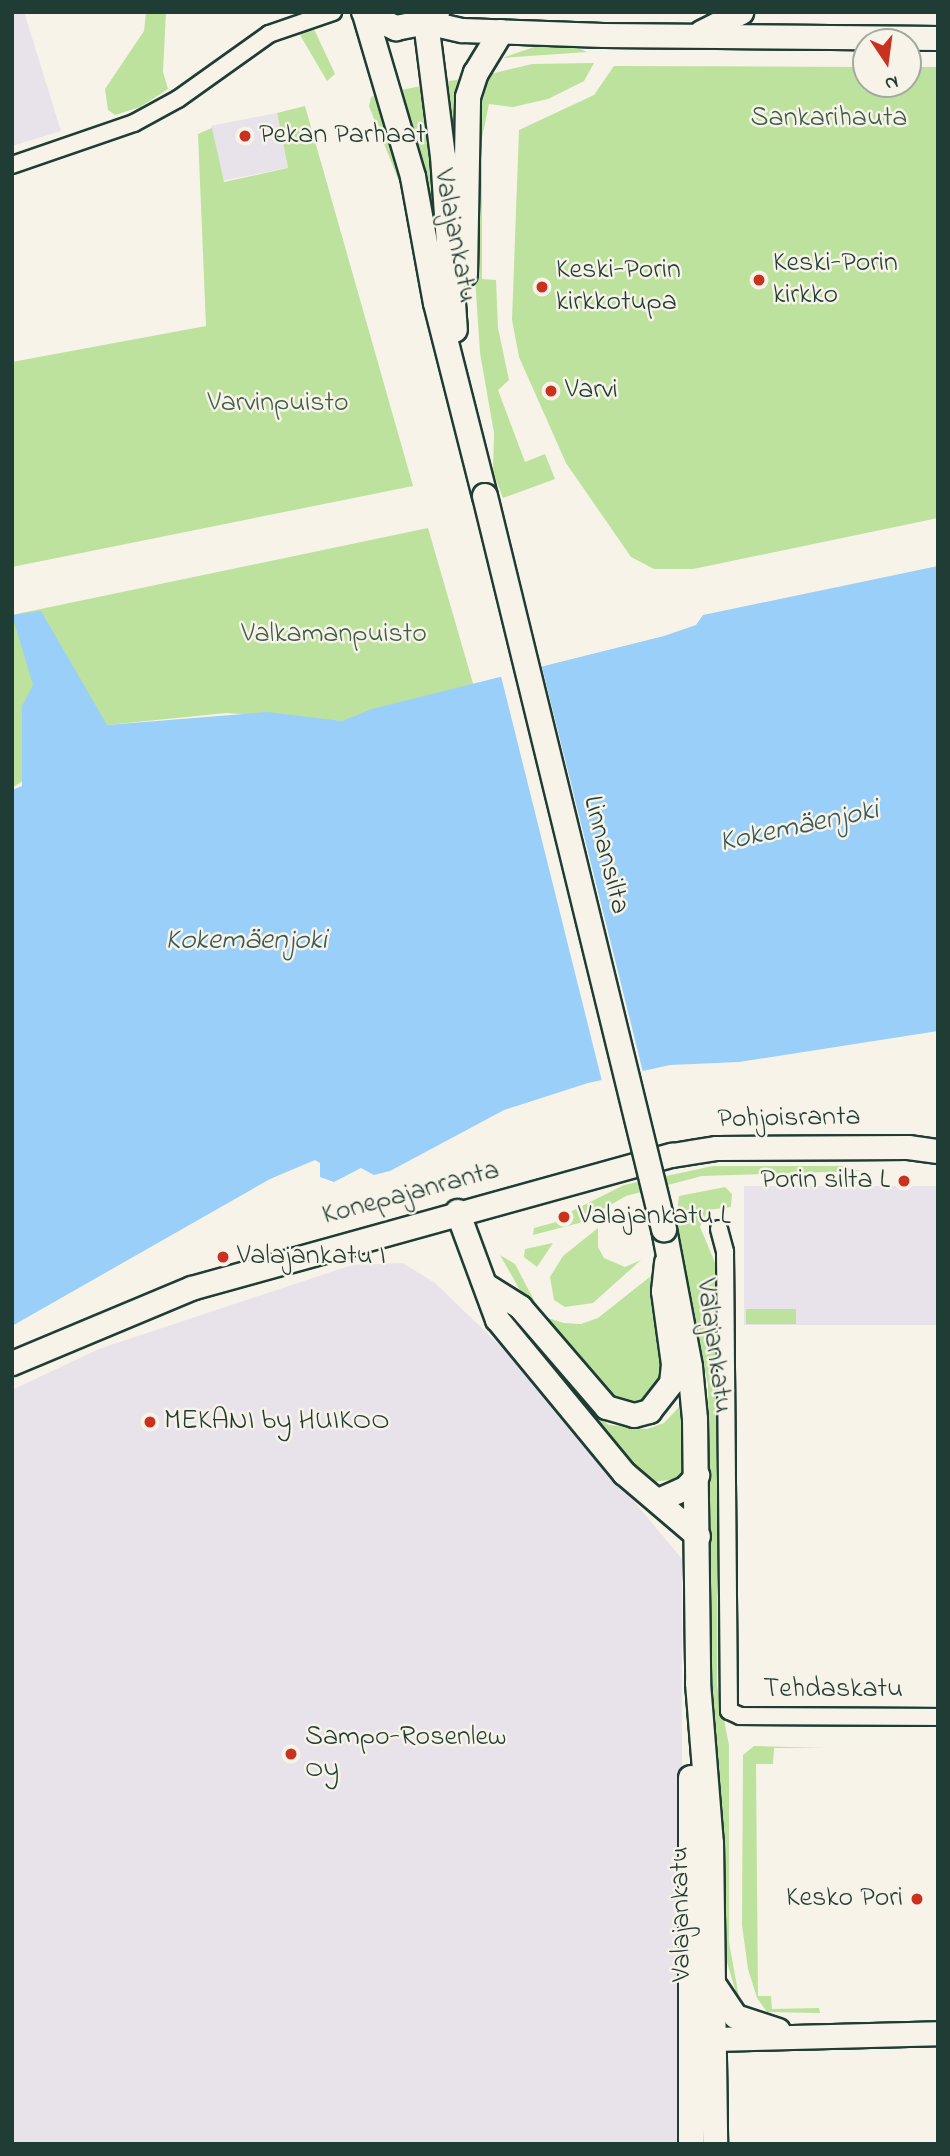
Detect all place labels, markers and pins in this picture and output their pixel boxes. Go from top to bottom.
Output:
place label: Pekan Parhaat [259,119,426,153]
marker: Pekan Parhaat [237,128,253,144]
place label: Keski-Porin kirkko [773,247,898,313]
place label: Keski-Porin kirkkotupa [556,254,681,320]
marker: Keski-Porin kirkko [751,272,767,288]
marker: Keski-Porin kirkkotupa [534,279,550,295]
place label: Varvi [565,374,618,408]
marker: Varvi [543,383,559,399]
place label: Porin silta L [761,1164,890,1198]
marker: Porin silta L [896,1173,912,1189]
place label: Valajankatu L [578,1200,731,1234]
marker: Valajankatu L [556,1209,572,1225]
place label: Valajankatu I [237,1240,386,1274]
marker: Valajankatu I [215,1249,231,1265]
place label: MEKANI by HUIKOO [164,1405,390,1439]
marker: MEKANI by HUIKOO [142,1414,158,1430]
place label: Sampo-Rosenlew Oy [305,1721,506,1787]
marker: Sampo-Rosenlew Oy [283,1746,299,1762]
place label: Kesko Pori [786,1882,903,1916]
marker: Kesko Pori [909,1891,925,1907]

